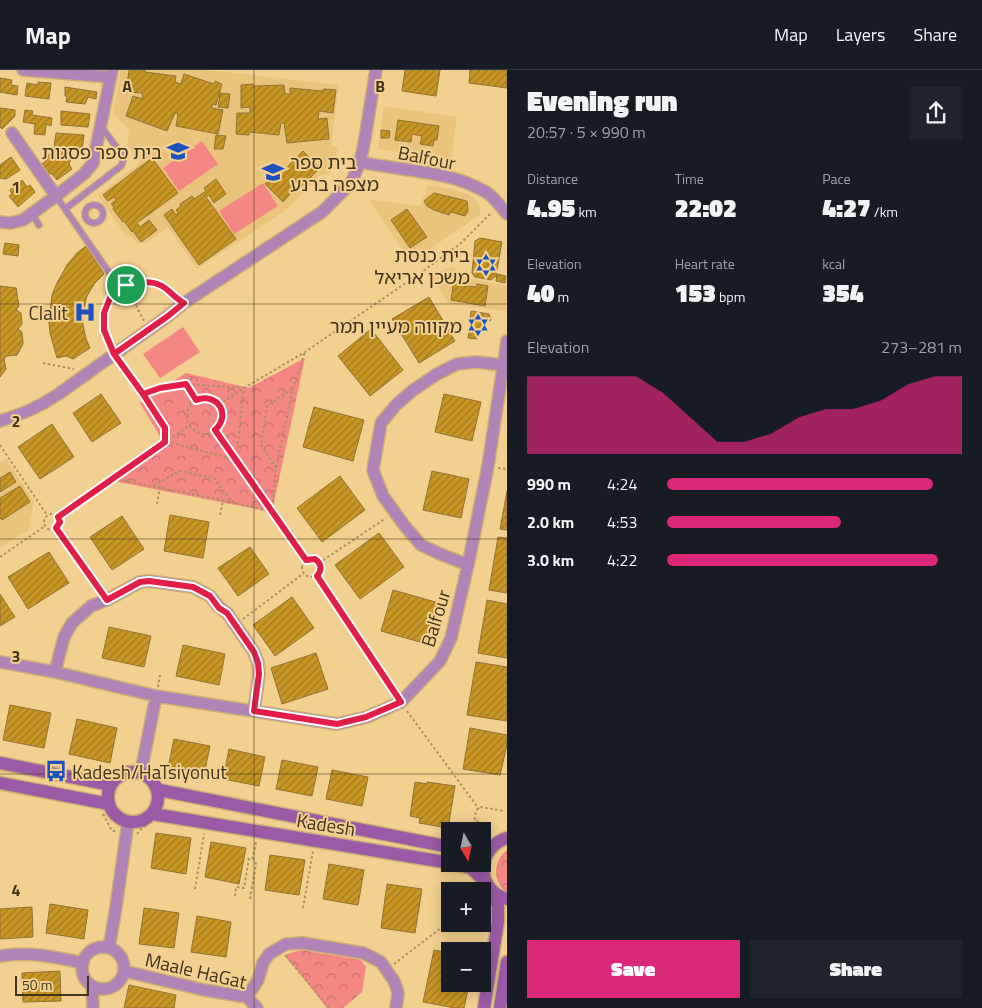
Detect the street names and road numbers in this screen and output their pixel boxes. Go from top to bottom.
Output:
street label: Balfour [396,137,459,177]
street label: Balfour [413,585,458,650]
street label: Kadesh [295,805,357,843]
street label: Maale HaGat [142,944,250,996]

